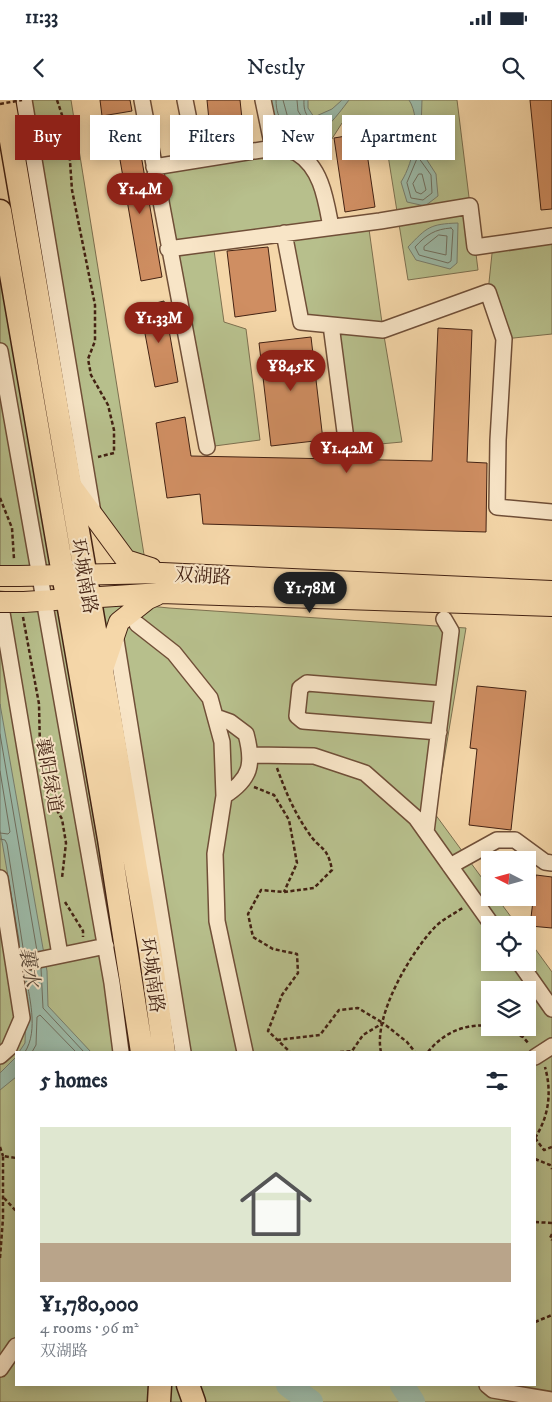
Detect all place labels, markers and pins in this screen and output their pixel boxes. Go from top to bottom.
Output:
pin: ¥1.4M [105,172,175,215]
pin: ¥1.33M [118,302,200,344]
pin: ¥845K [256,350,326,392]
pin: ¥1.42M [306,432,388,474]
pin: ¥1.78M [269,572,351,614]

